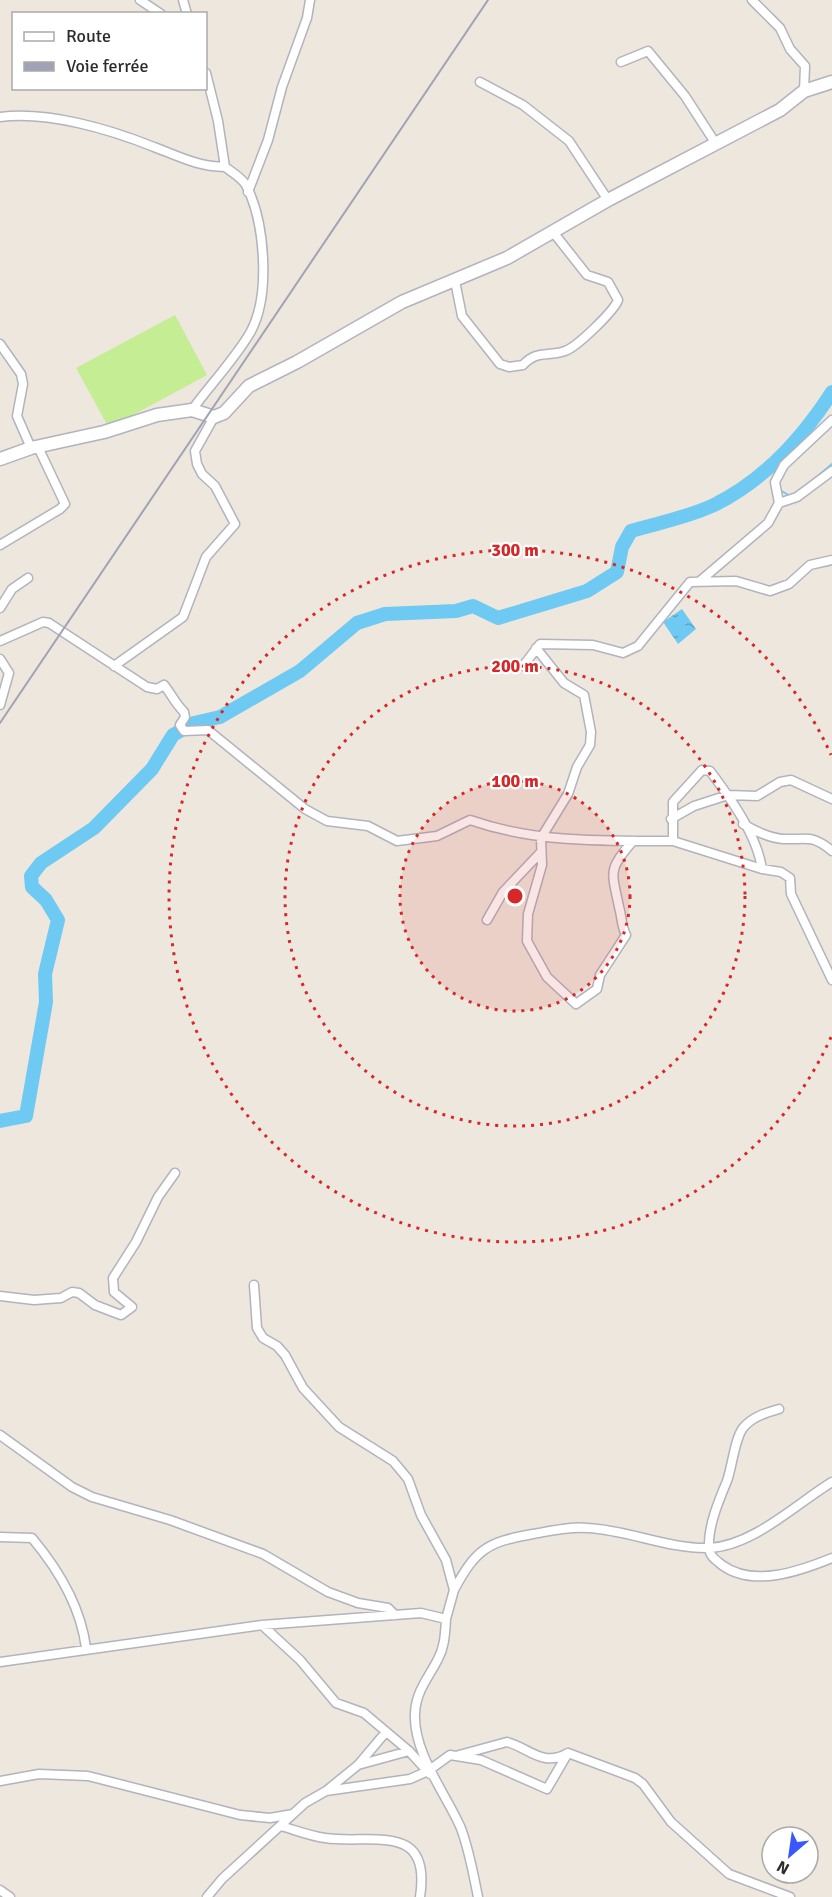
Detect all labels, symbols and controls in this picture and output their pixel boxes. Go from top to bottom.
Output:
legend [12,12,207,90]
text: Route [66,25,111,47]
text: Voie ferrée [66,55,148,77]
text: 300 m [491,539,539,561]
text: 200 m [491,655,539,677]
text: 100 m [491,770,539,792]
centre of rings [505,886,525,906]
north arrow [760,1825,820,1885]
text: N [773,1856,793,1879]

